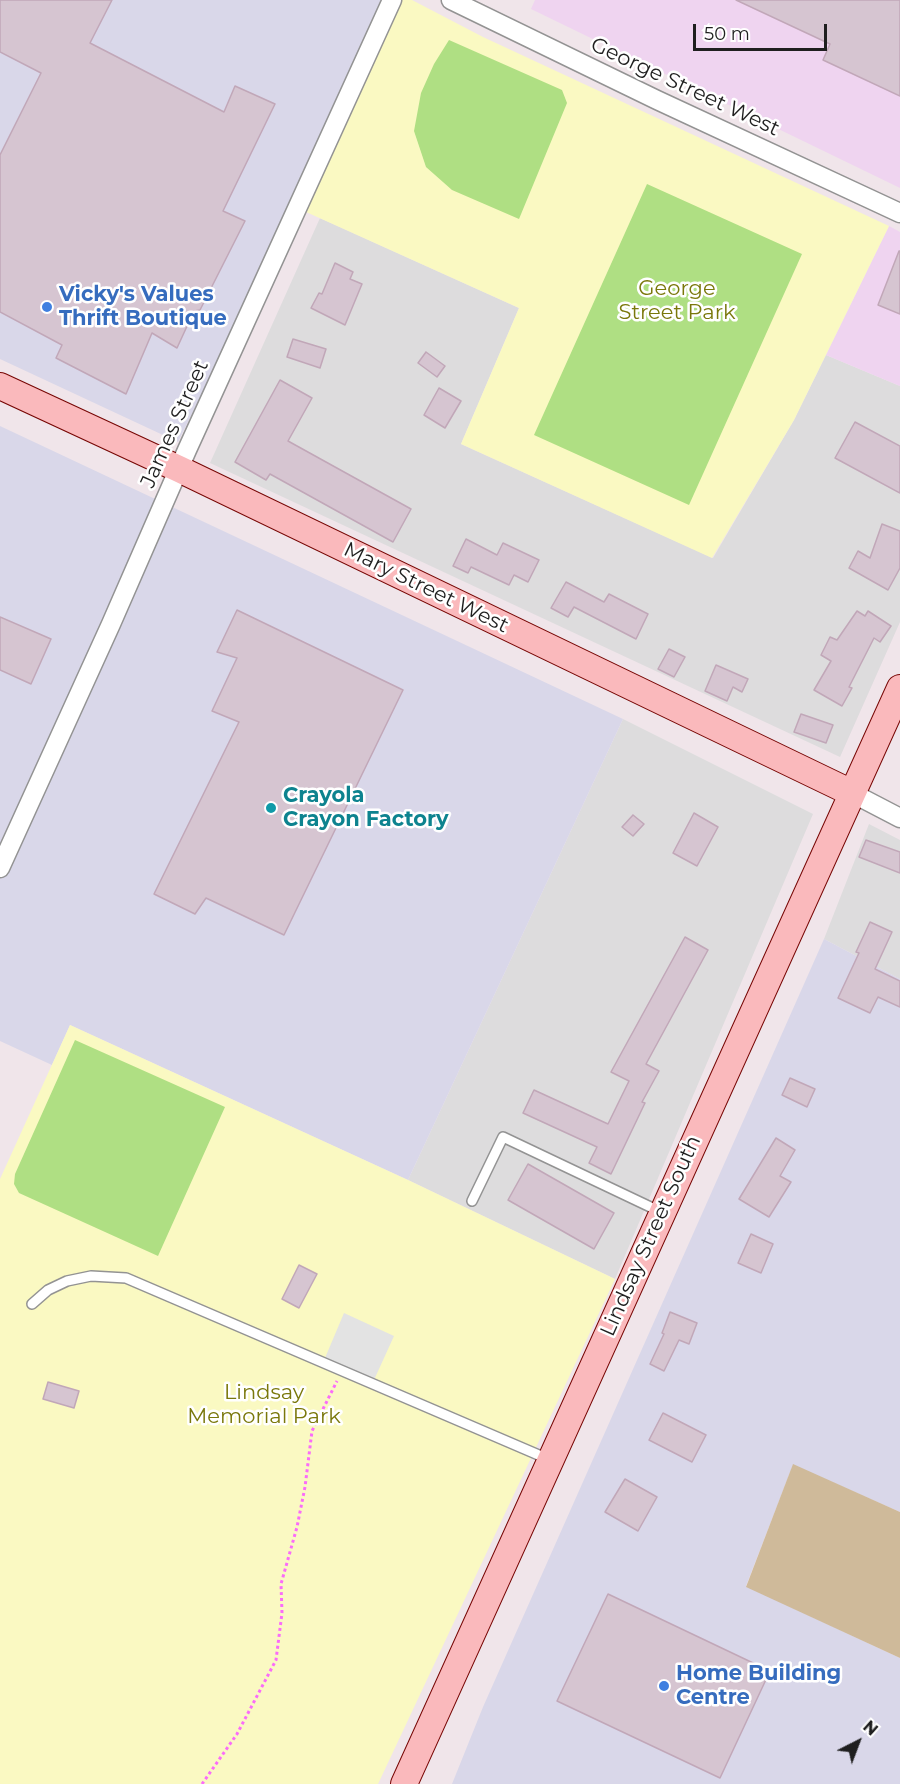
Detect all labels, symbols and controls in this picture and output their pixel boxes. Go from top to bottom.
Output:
scale bar [696,12,830,50]
text: 50 m [704,23,750,45]
street label: George Street West [587,32,783,142]
park label: George Street Park [619,276,735,326]
place label: Vicky's Values Thrift Boutique [59,282,227,332]
marker: Vicky's Values Thrift Boutique [40,300,54,314]
street label: James Street [136,356,214,492]
street label: Mary Street West [339,537,513,639]
place label: Crayola Crayon Factory [283,783,449,833]
marker: Crayola Crayon Factory [264,801,278,815]
street label: Lindsay Street South [595,1132,707,1340]
park label: Lindsay Memorial Park [187,1380,341,1430]
place label: Home Building Centre [676,1661,841,1711]
marker: Home Building Centre [657,1679,671,1693]
north arrow [828,1712,888,1772]
text: N [859,1717,882,1740]

